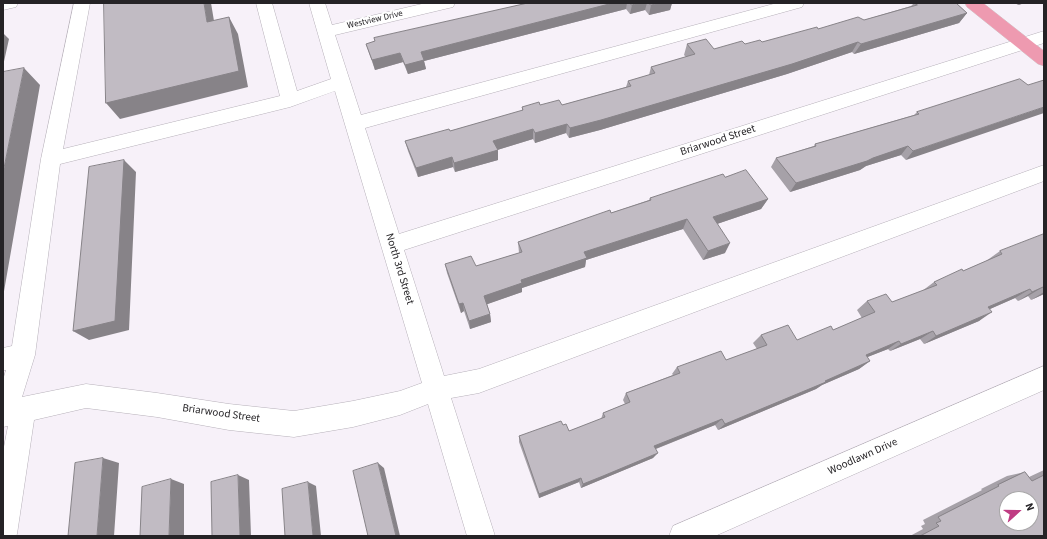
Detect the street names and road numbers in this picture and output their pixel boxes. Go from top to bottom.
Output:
street label: Westview Drive [346,8,404,32]
street label: Briarwood Street [679,123,757,159]
street label: North 3rd Street [382,232,416,306]
street label: Briarwood Street [181,402,261,426]
street label: Woodlawn Drive [826,436,900,478]

